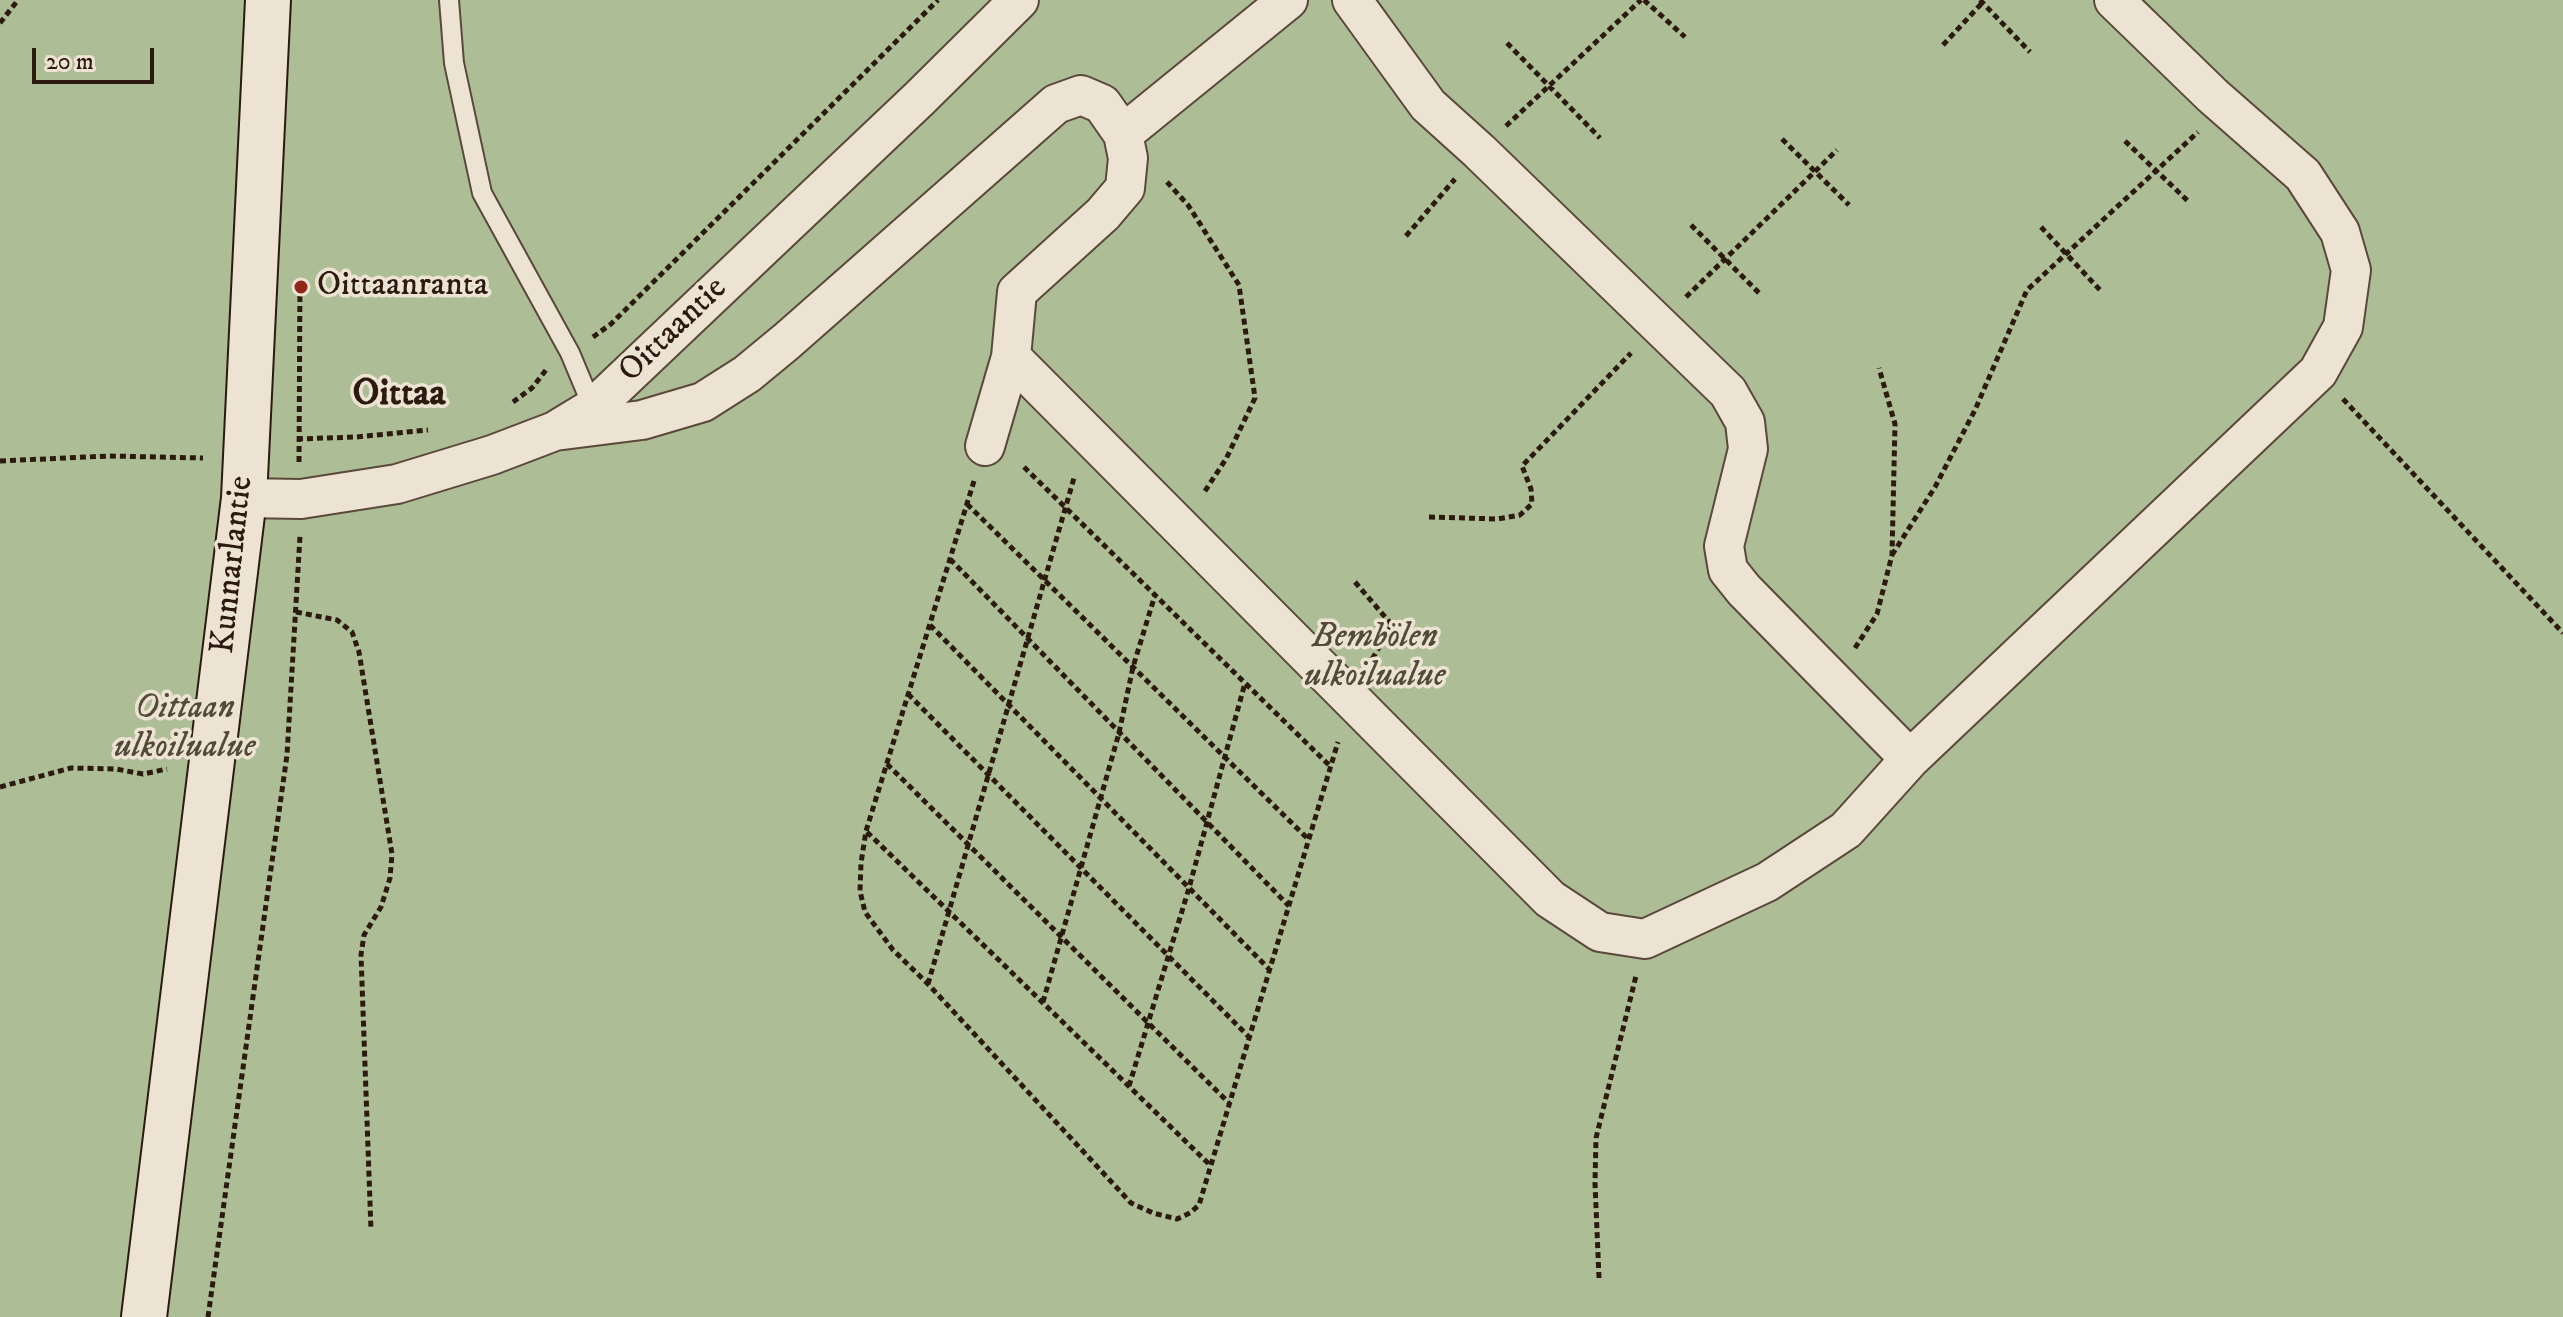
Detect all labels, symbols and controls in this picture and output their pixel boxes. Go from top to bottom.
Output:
scale bar [36,32,158,82]
text: 20 m [46,47,94,77]
place label: Oittaanranta [317,267,488,307]
street label: Oittaantie [611,270,737,392]
marker: Oittaanranta [292,278,310,296]
district label: Oittaa [352,373,446,419]
street label: Kunnarlantie [204,474,264,656]
park label: Bembölen ulkoilualue [1304,619,1446,698]
park label: Oittaan ulkoilualue [114,690,256,770]

